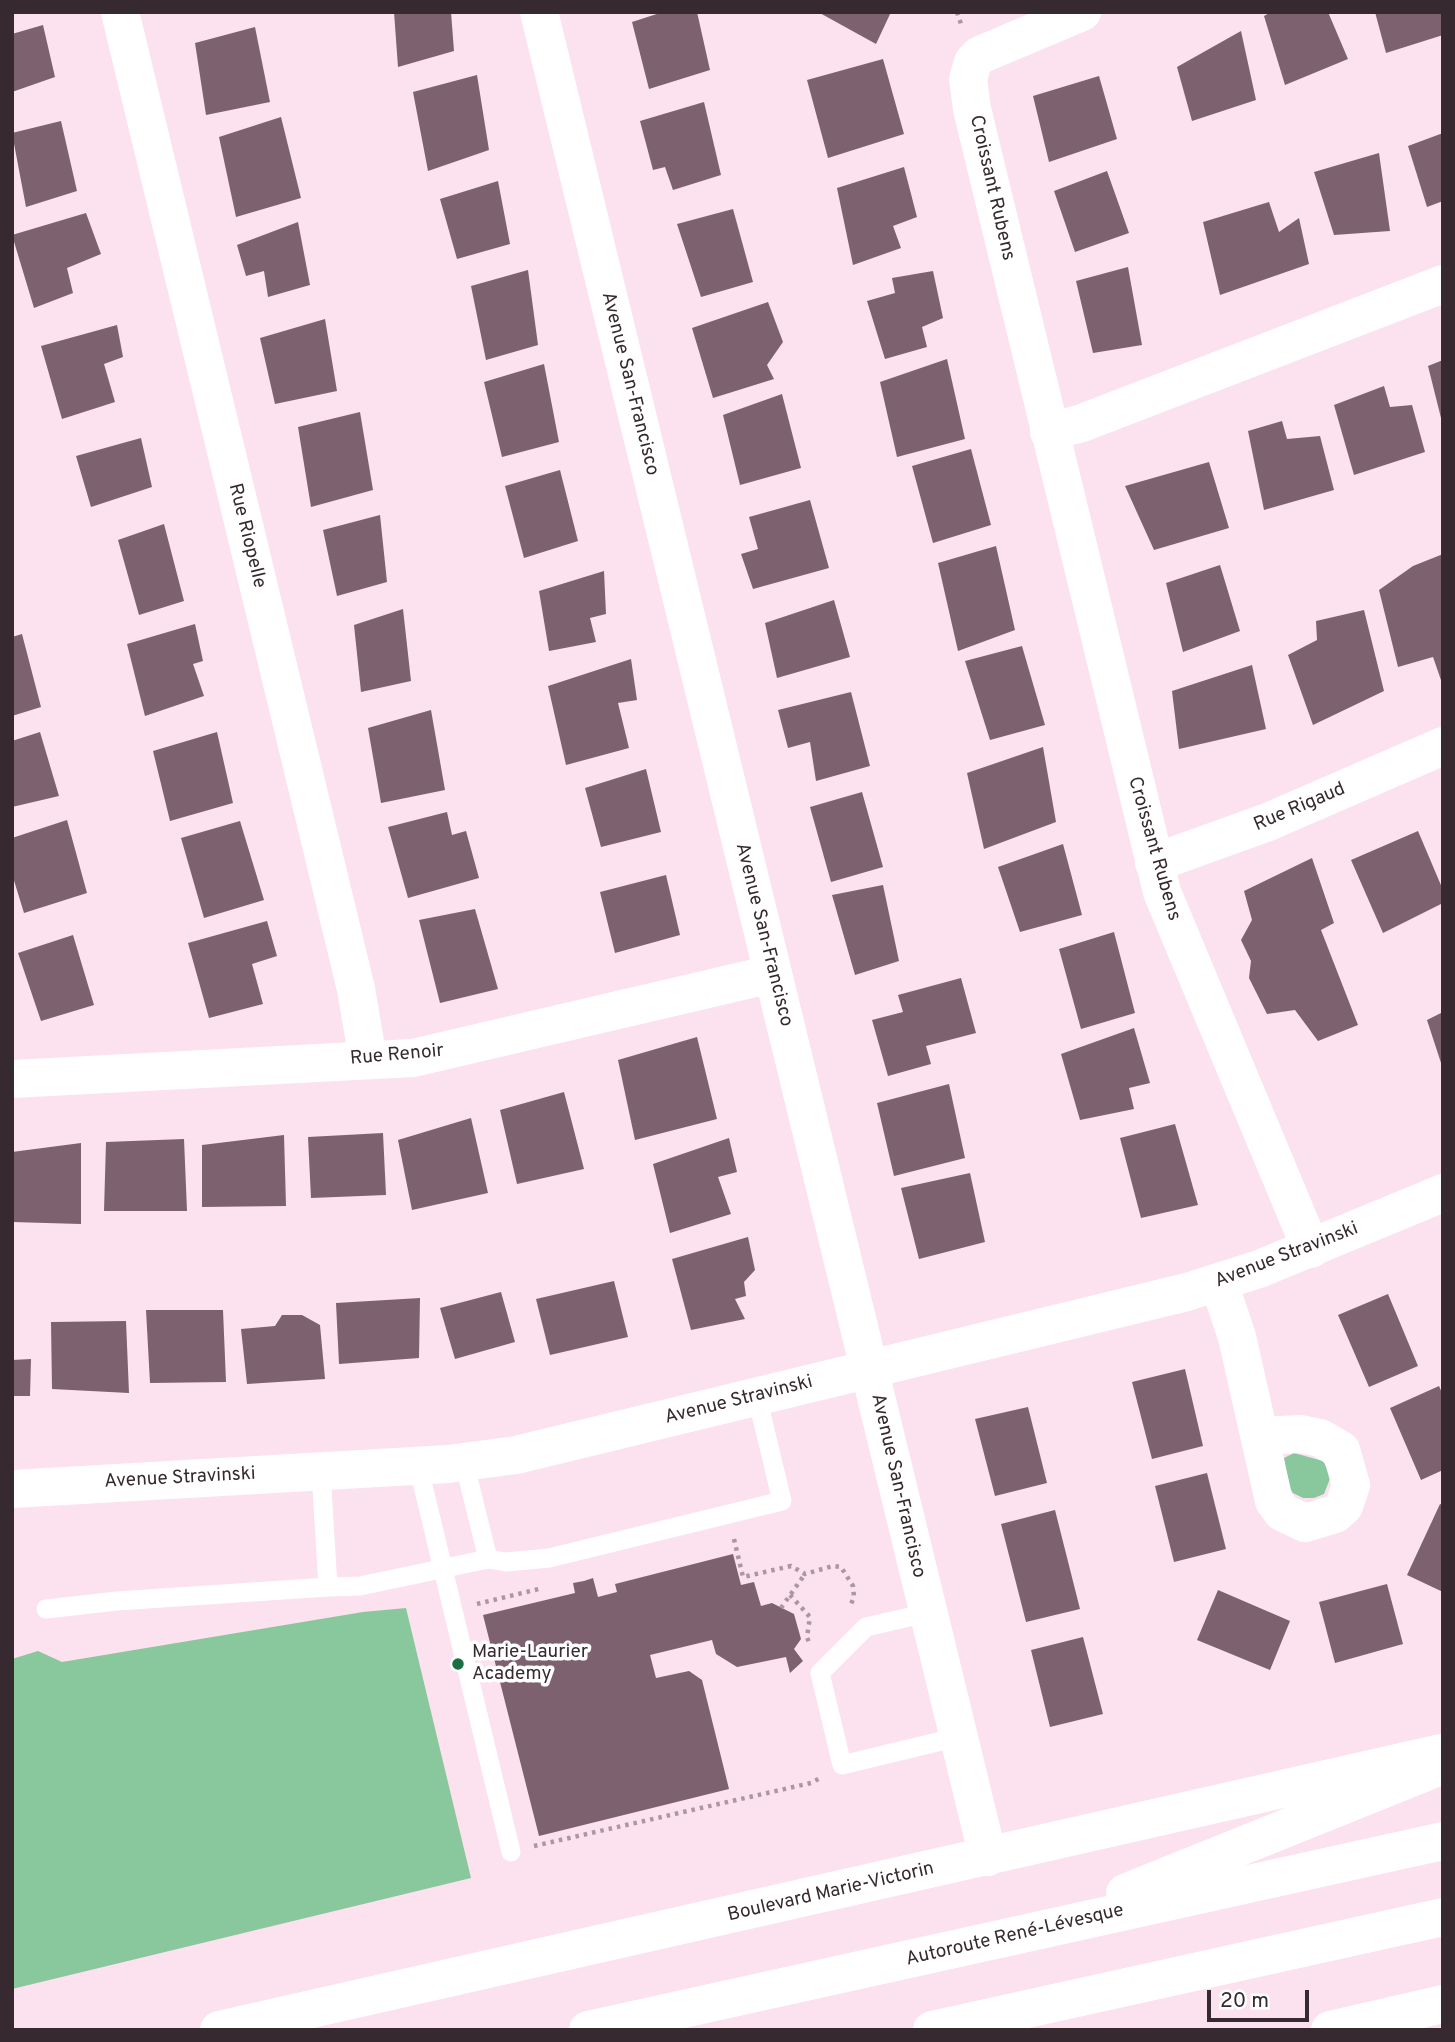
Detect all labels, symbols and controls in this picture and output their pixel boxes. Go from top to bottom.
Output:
street label: Croissant Rubens [963,113,1019,263]
street label: Avenue San-Francisco [595,290,663,478]
street label: Rue Riopelle [222,481,270,591]
street label: Croissant Rubens [1122,774,1184,924]
street label: Rue Rigaud [1251,779,1349,837]
street label: Avenue San-Francisco [729,841,797,1029]
street label: Rue Renoir [349,1041,445,1071]
street label: Avenue Stravinski [1212,1218,1362,1294]
street label: Avenue Stravinski [663,1372,815,1430]
street label: Avenue San-Francisco [865,1392,929,1580]
street label: Avenue Stravinski [104,1464,256,1494]
place label: Marie-Laurier Academy [472,1642,588,1686]
marker: Marie-Laurier Academy [450,1656,466,1672]
street label: Boulevard Marie-Victorin [725,1858,937,1928]
street label: Autoroute René-Lévesque [904,1900,1126,1972]
scale bar [1210,1976,1312,2020]
text: 20 m [1220,1988,1269,2015]

